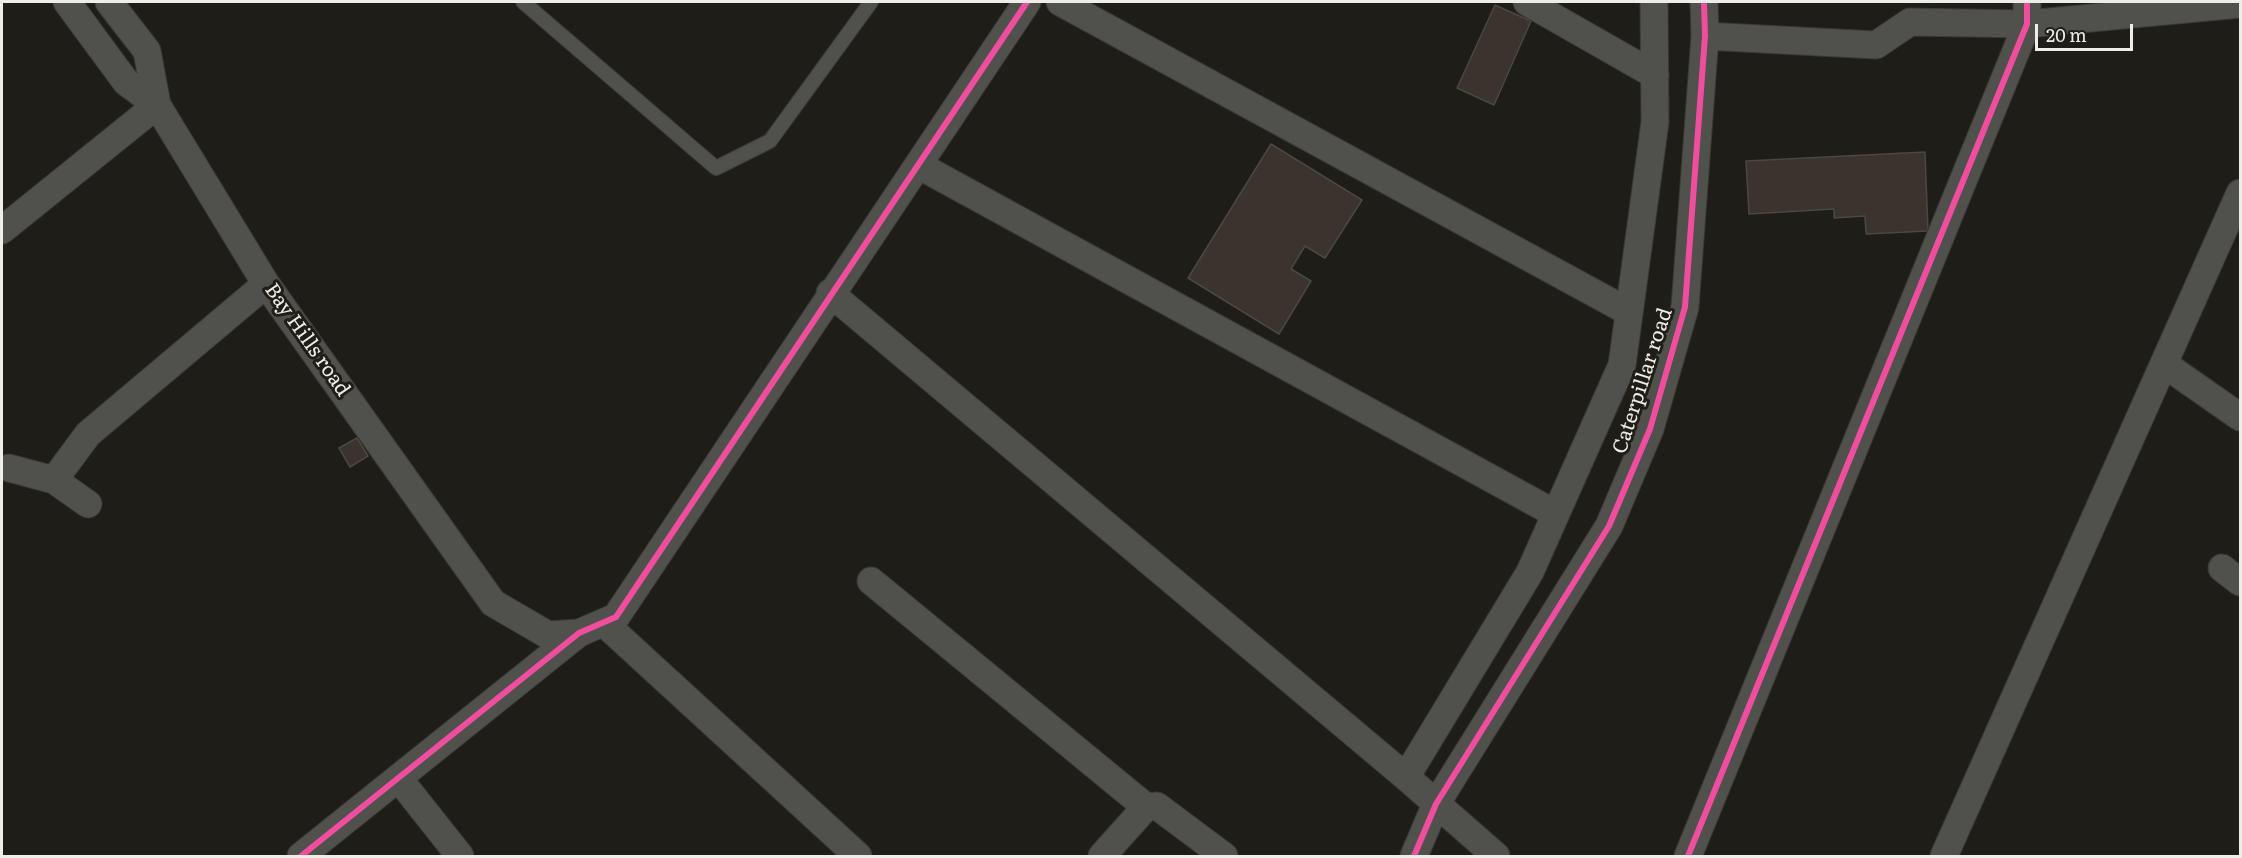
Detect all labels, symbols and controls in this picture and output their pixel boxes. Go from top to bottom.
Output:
scale bar [2038,12,2136,50]
text: 20 m [2046,21,2087,48]
street label: Bay Hills road [259,279,355,401]
street label: Caterpillar road [1608,305,1678,457]

